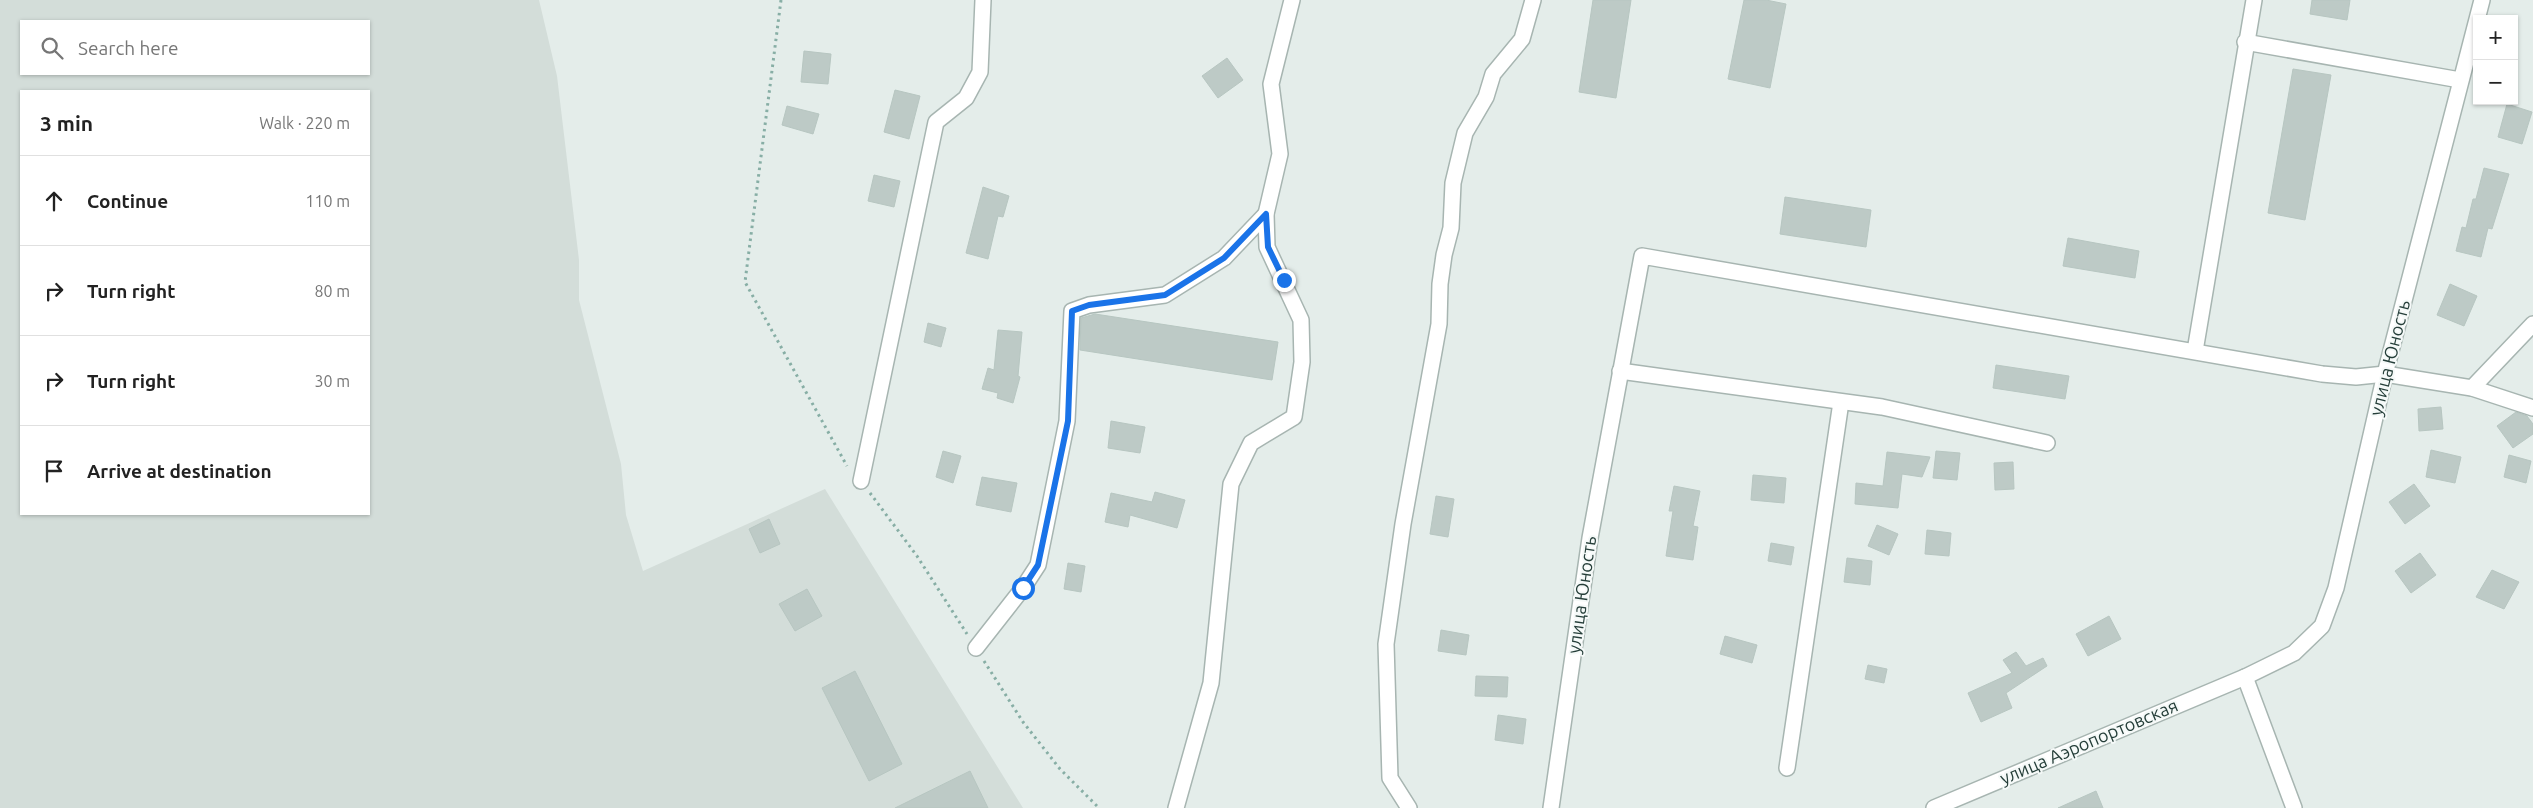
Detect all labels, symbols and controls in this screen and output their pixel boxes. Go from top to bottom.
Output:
map controls [2473,15,2518,105]
button: + [2473,15,2518,60]
search box [20,20,370,75]
icon: search [38,34,66,62]
text: Search here [78,37,178,59]
button: − [2473,60,2518,105]
text: 3 min [40,111,93,135]
text: Walk · 220 m [259,114,350,132]
icon: ahead [40,187,68,215]
text: Continue [87,190,168,212]
text: 110 m [305,192,350,210]
route end [1273,269,1296,292]
icon: right [40,277,68,305]
text: Turn right [87,280,175,302]
text: 80 m [314,282,350,300]
street label: улица Юность [2365,298,2413,418]
icon: right [40,367,68,395]
text: Turn right [87,370,175,392]
text: 30 m [314,372,350,390]
icon: arrive [40,457,68,485]
text: Arrive at destination [87,460,272,482]
street label: улица Юность [1563,535,1599,655]
route start [1012,577,1035,600]
street label: улица Аэропортовская [1997,694,2181,788]

